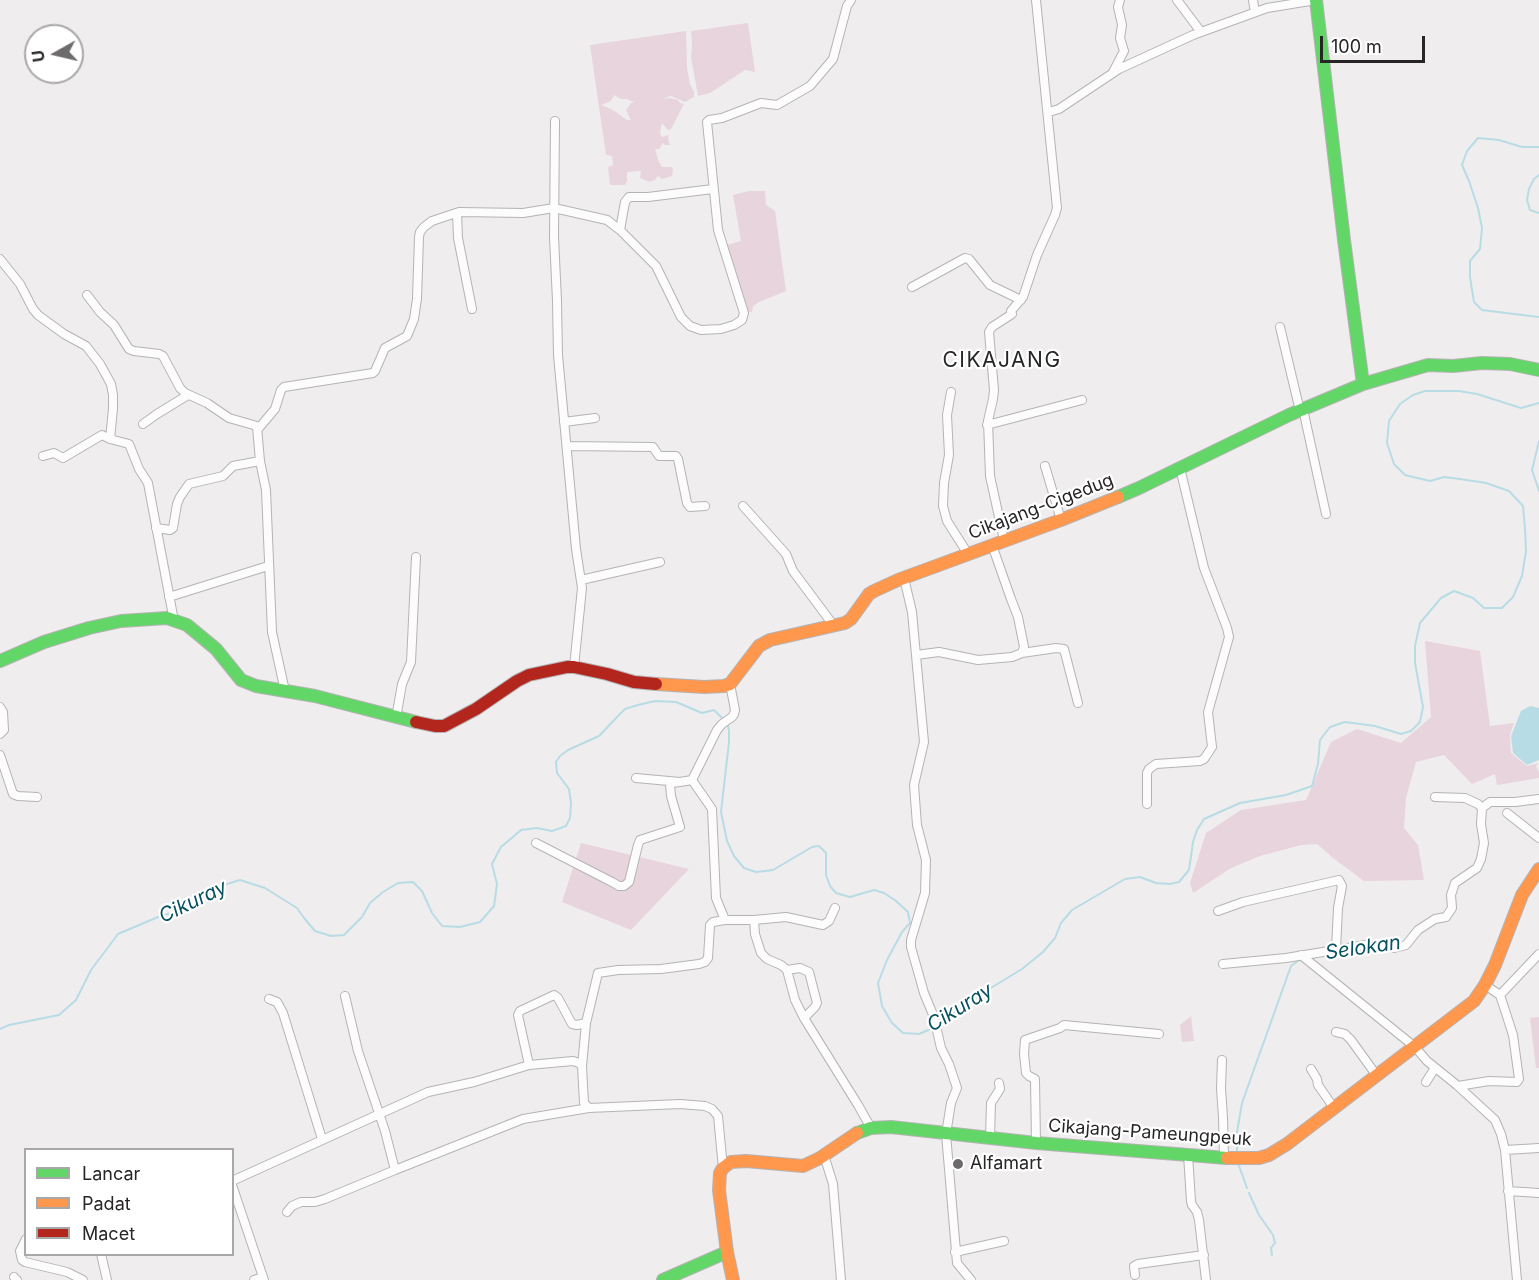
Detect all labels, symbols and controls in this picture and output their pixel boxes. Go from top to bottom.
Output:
north arrow [24,24,84,84]
scale bar [1323,24,1428,62]
text: 100 m [1331,36,1382,57]
text: U [27,49,49,63]
district label: CIKAJANG [942,348,1062,374]
street label: Cikajang-Cigedug [965,469,1117,545]
water label: Cikuray [155,875,231,929]
water label: Selokan [1324,931,1402,965]
water label: Cikuray [923,979,997,1037]
street label: Cikajang-Pameungpeuk [1047,1115,1253,1151]
legend [24,1148,234,1256]
place label: Alfamart [970,1153,1042,1175]
marker: Alfamart [951,1157,965,1171]
text: Lancar [82,1163,140,1184]
text: Padat [82,1193,131,1214]
text: Macet [82,1223,135,1244]

